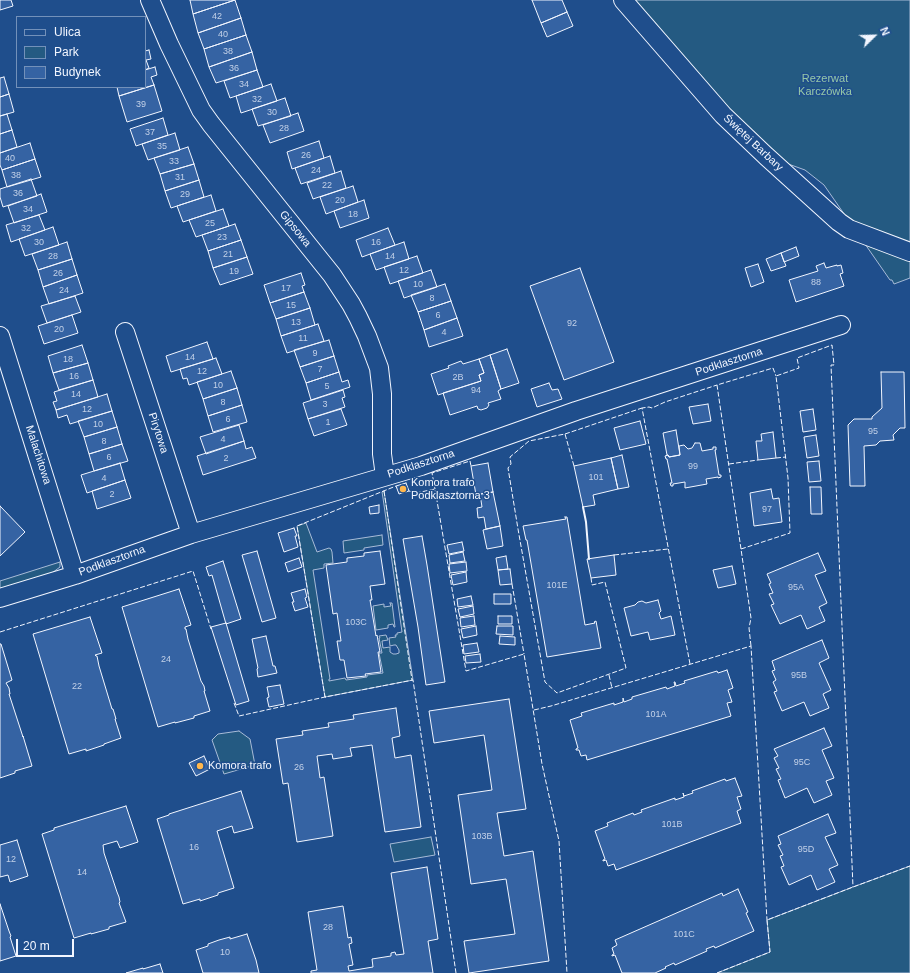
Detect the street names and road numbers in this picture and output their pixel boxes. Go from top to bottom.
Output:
street label: Świętej Barbary [720,112,786,174]
street label: Gipsowa [276,208,314,250]
street label: Podklasztorna [694,345,764,379]
street label: Pirytowa [145,411,171,455]
street label: Malachitowa [22,424,54,486]
street label: Podklasztorna [386,447,456,481]
street label: Podklasztorna [77,543,147,579]

